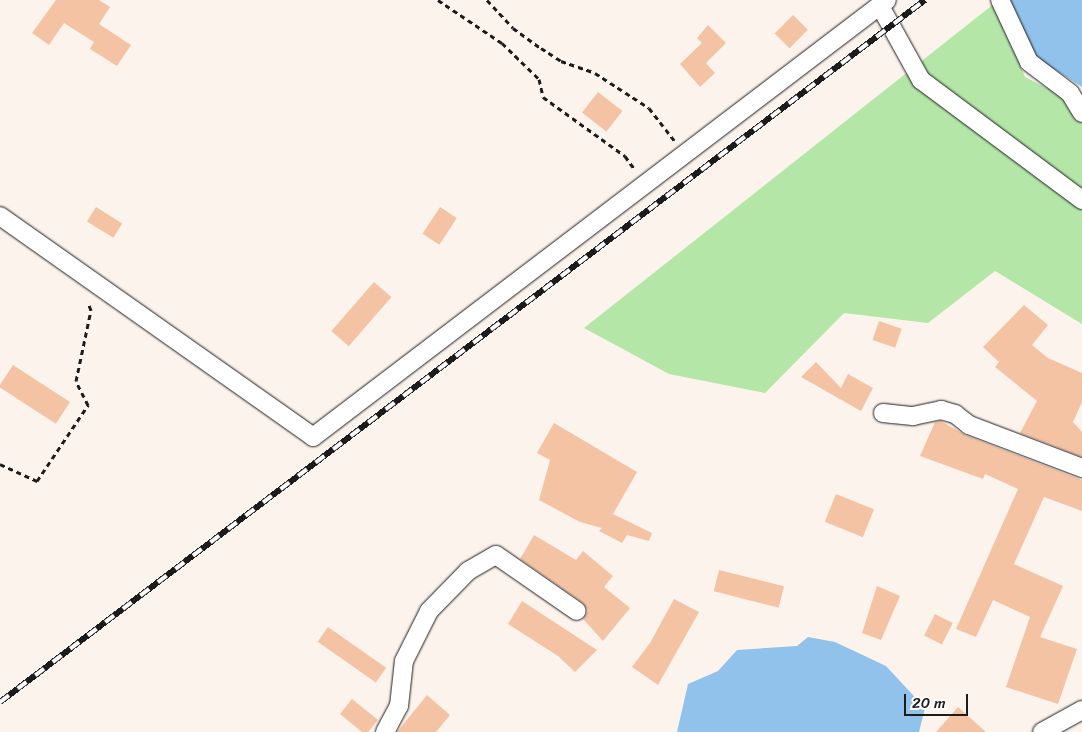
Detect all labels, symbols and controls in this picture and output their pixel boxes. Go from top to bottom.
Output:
scale bar [907,684,971,716]
text: 20 m [912,690,946,716]

